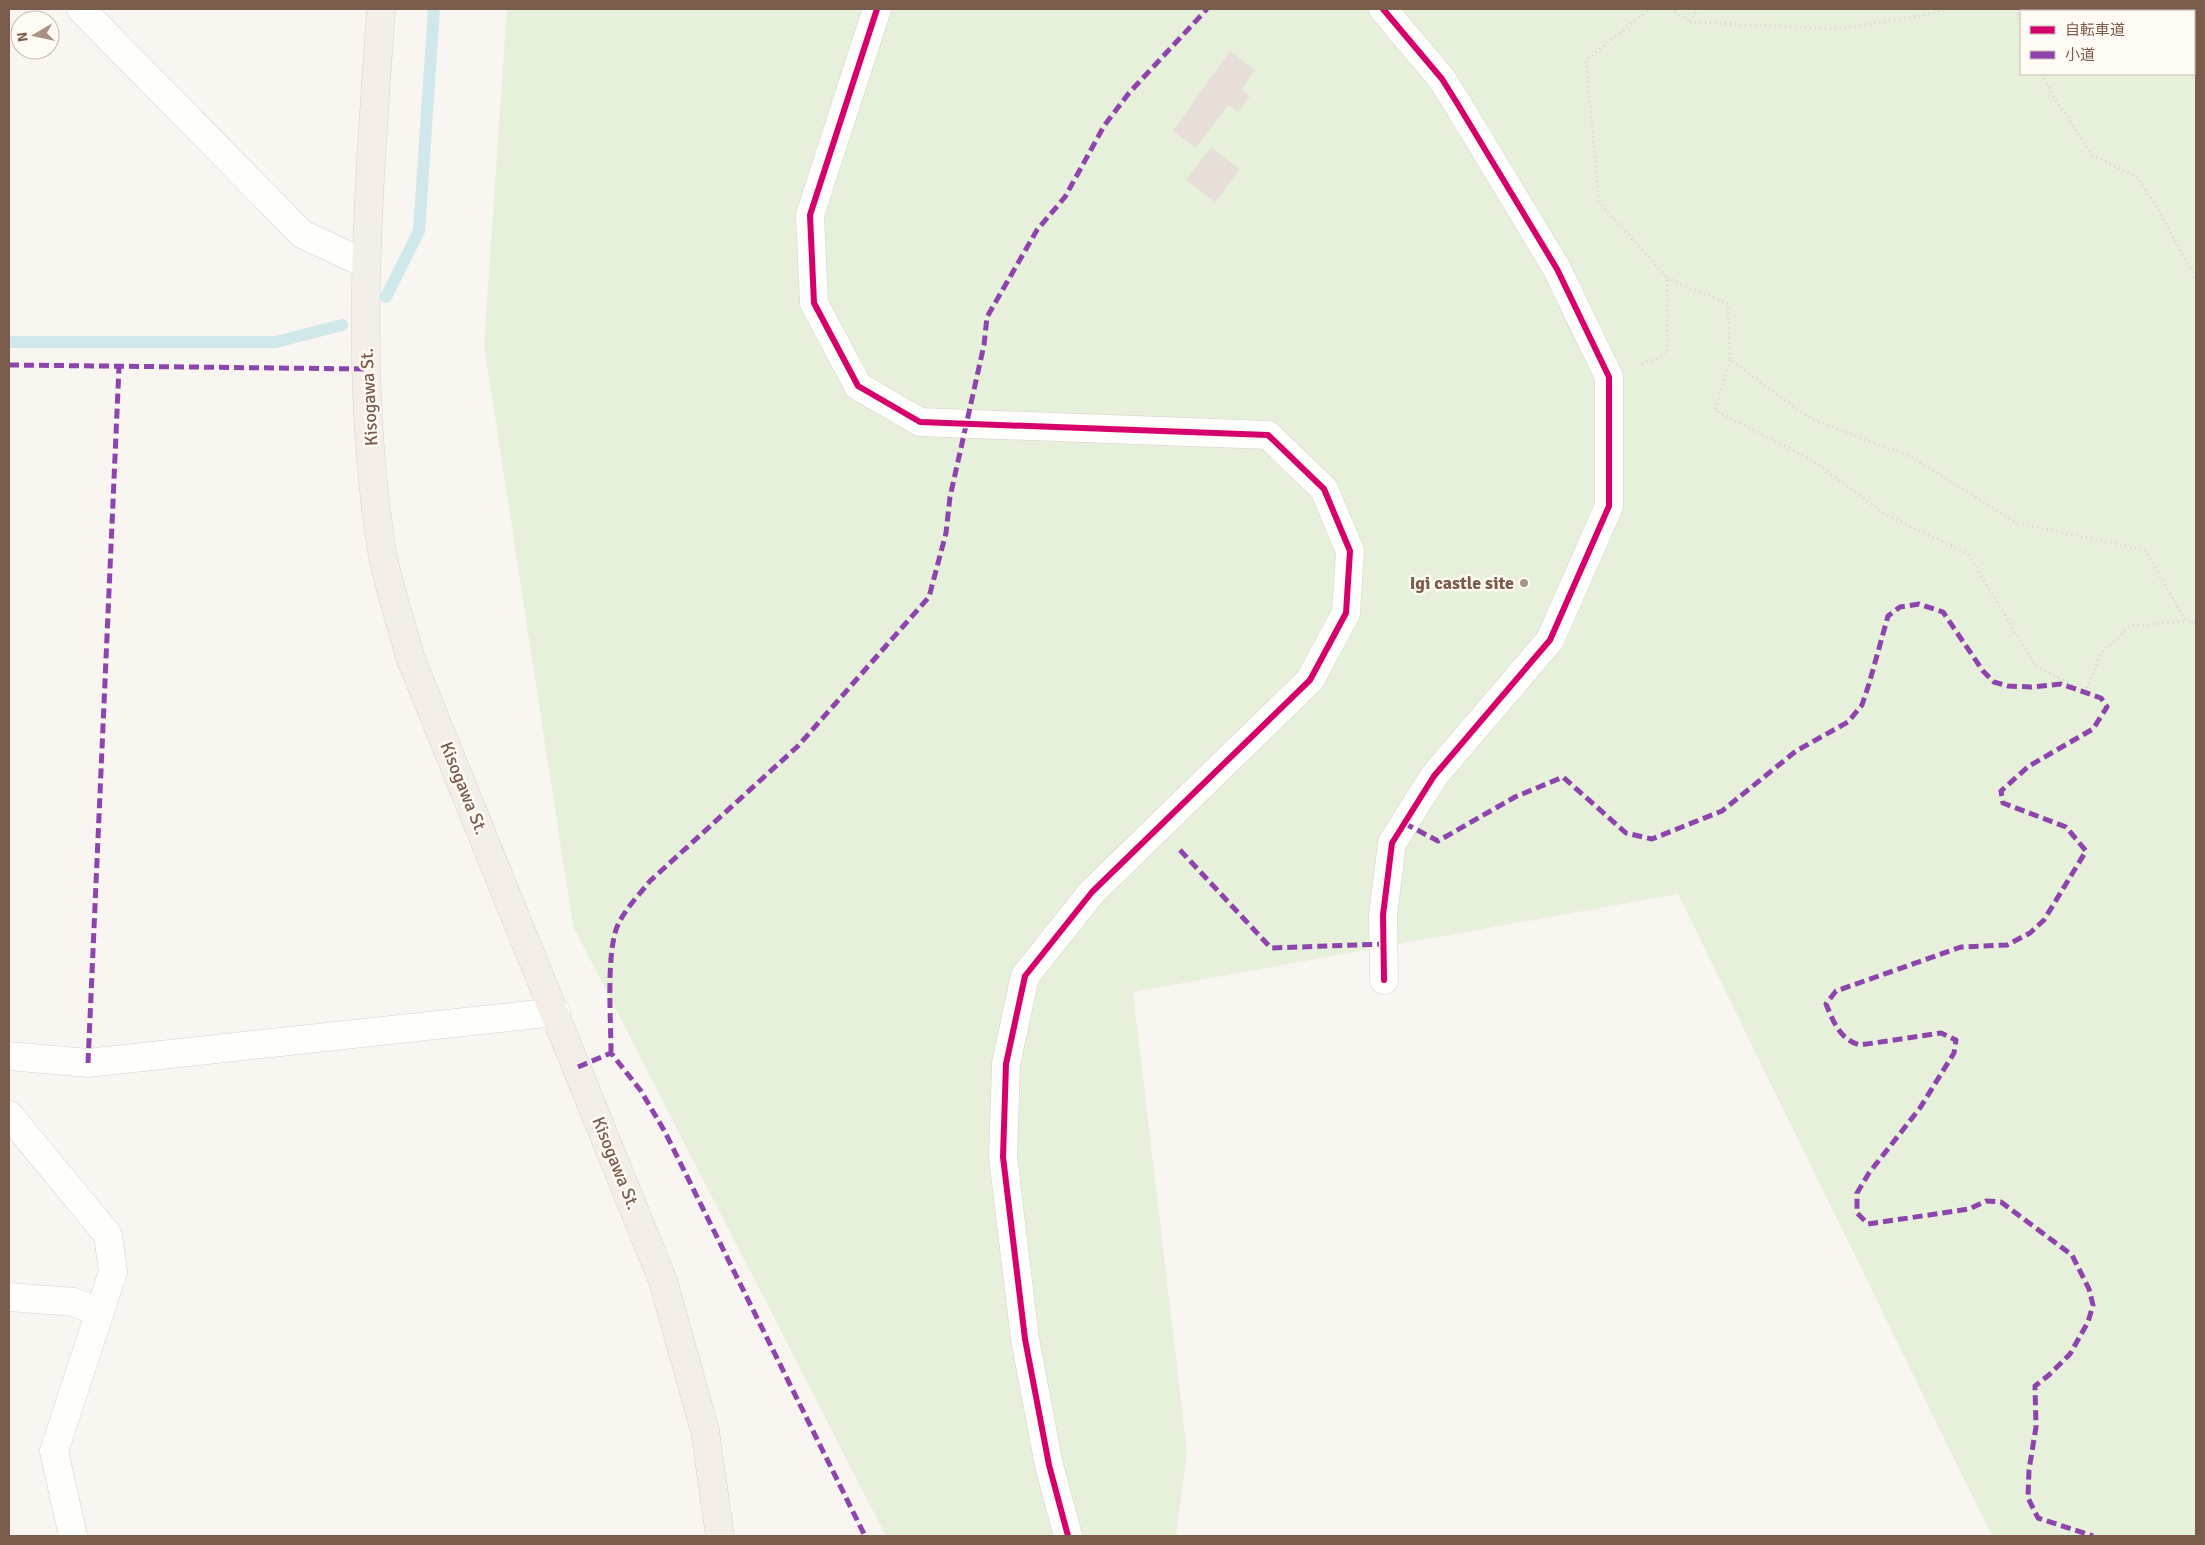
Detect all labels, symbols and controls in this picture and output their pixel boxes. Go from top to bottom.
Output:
north arrow [10,10,60,60]
legend [2020,10,2195,75]
text: 自転車道 [2065,21,2125,39]
text: N [13,31,32,43]
text: 小道 [2065,46,2095,64]
street label: Kisogawa St. [355,347,383,447]
place label: Igi castle site [1410,572,1514,594]
marker: Igi castle site [1518,577,1530,589]
street label: Kisogawa St. [435,738,493,838]
street label: Kisogawa St. [587,1113,645,1213]

